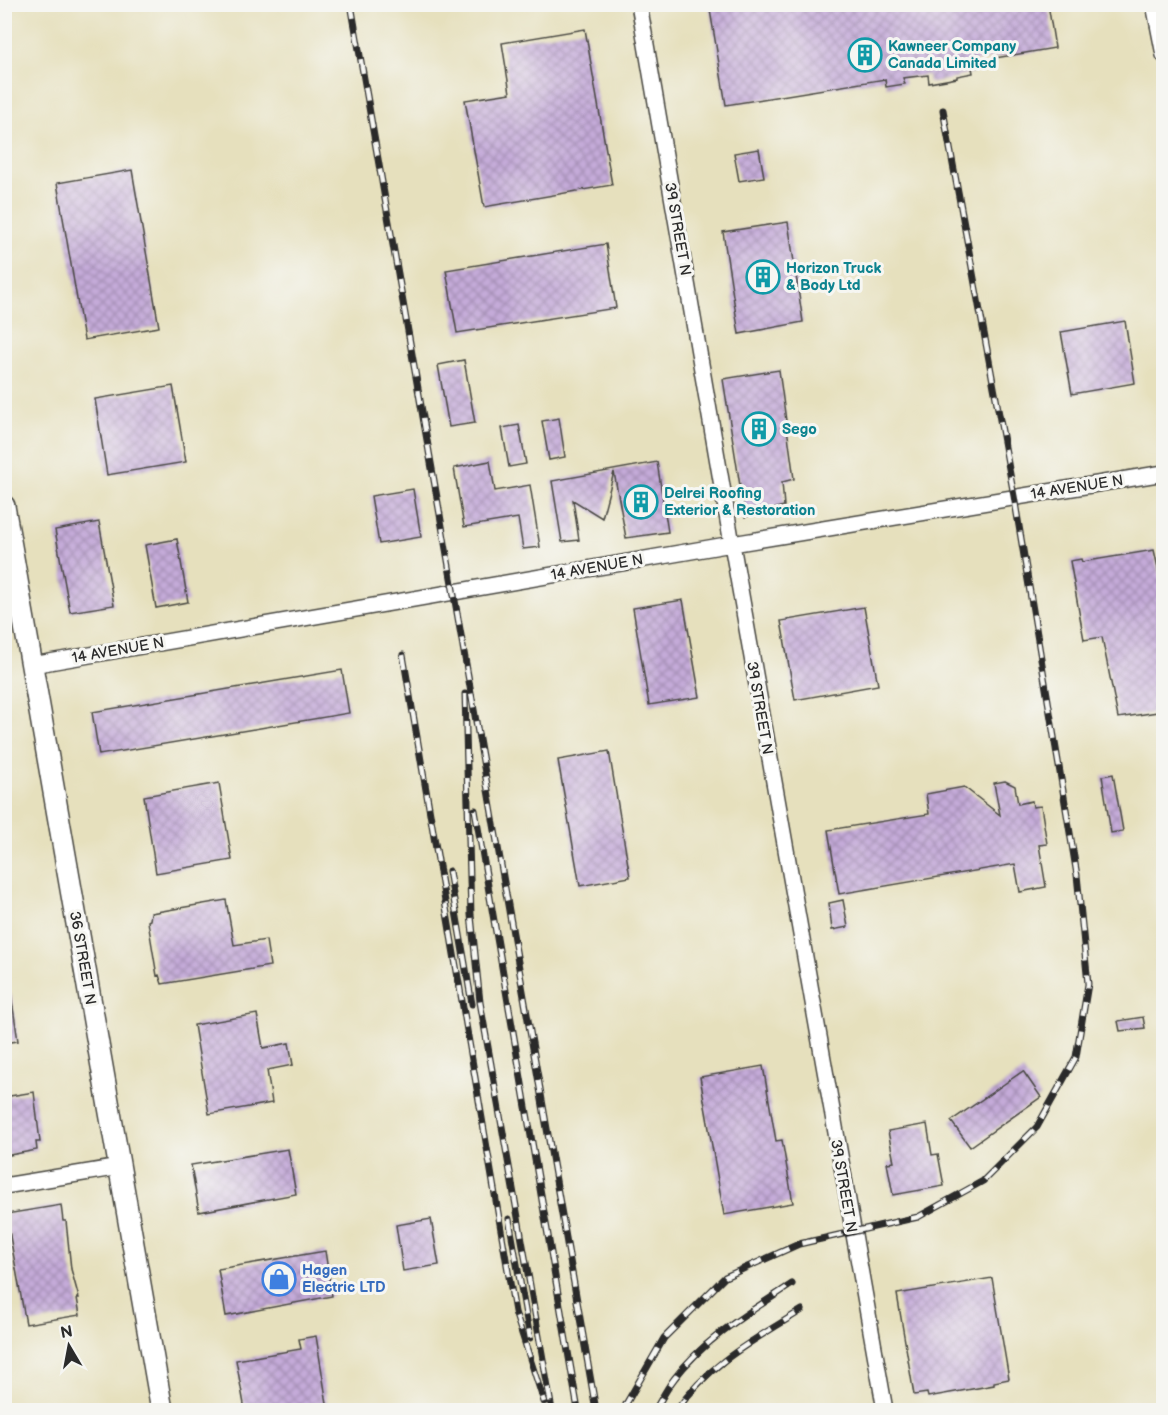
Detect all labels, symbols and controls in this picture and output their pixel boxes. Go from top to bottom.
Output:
building icon: Kawneer Company Canada Limited [847,37,883,73]
place label: Kawneer Company Canada Limited [888,37,1016,73]
street label: 39 STREET N [660,181,695,277]
building icon: Horizon Truck & Body Ltd [745,259,781,295]
place label: Horizon Truck & Body Ltd [786,259,881,295]
building icon: Sego [741,411,777,447]
place label: Sego [782,420,817,439]
street label: 14 AVENUE N [1029,471,1125,504]
building icon: Delrei Roofing Exterior & Restoration [623,484,659,520]
place label: Delrei Roofing Exterior & Restoration [664,484,815,520]
street label: 14 AVENUE N [549,550,645,585]
street label: 14 AVENUE N [70,633,166,668]
street label: 39 STREET N [742,660,777,756]
street label: 36 STREET N [65,910,100,1006]
street label: 39 STREET N [826,1138,861,1234]
shop icon: Hagen Electric LTD [261,1261,297,1297]
place label: Hagen Electric LTD [302,1261,385,1297]
north arrow [39,1316,99,1376]
text: N [59,1322,74,1343]

